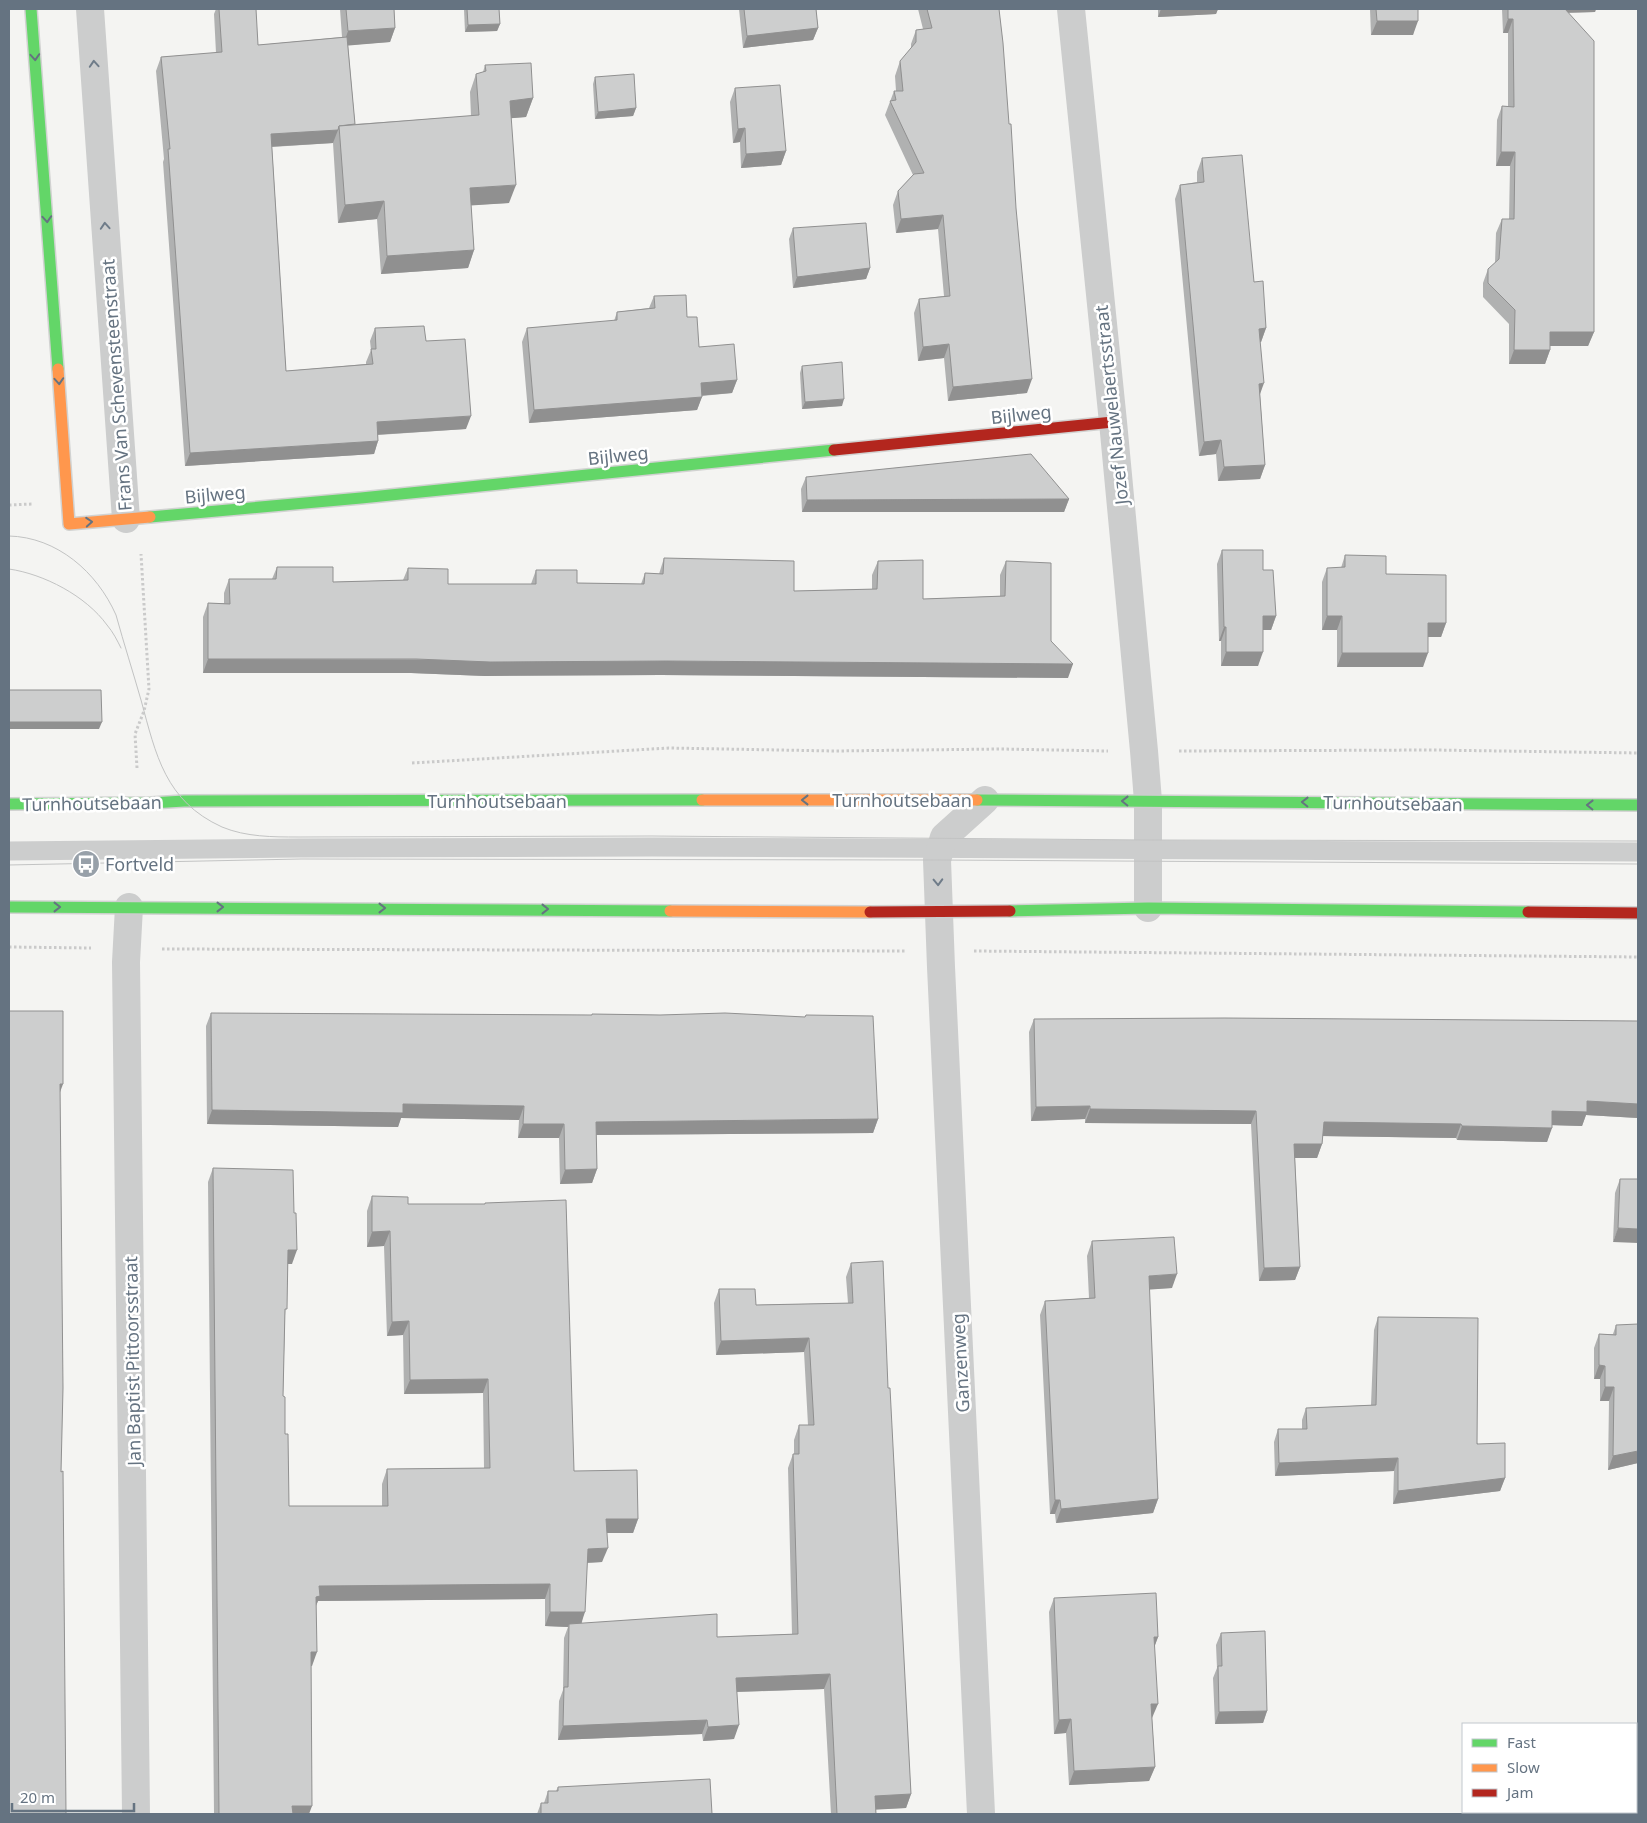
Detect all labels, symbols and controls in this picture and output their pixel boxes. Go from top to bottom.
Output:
one-way arrow [29,54,40,62]
one-way arrow [88,60,99,68]
one-way arrow [41,216,52,224]
one-way arrow [100,222,111,230]
street label: Frans Van Schevensteenstraat [95,258,137,512]
street label: Jozef Nauwelaertsstraat [1089,303,1134,508]
one-way arrow [53,378,64,386]
street label: Bijlweg [989,399,1053,429]
street label: Bijlweg [586,440,650,470]
street label: Bijlweg [184,479,246,509]
one-way arrow [85,517,93,528]
street label: Turnhoutsebaan [832,788,972,812]
street label: Turnhoutsebaan [427,789,567,813]
street label: Turnhoutsebaan [22,790,162,816]
street label: Turnhoutsebaan [1323,790,1463,816]
one-way arrow [800,795,808,805]
one-way arrow [1120,796,1128,806]
one-way arrow [1300,797,1308,807]
one-way arrow [1585,800,1593,810]
bus stop icon: Fortveld [71,849,101,879]
place label: Fortveld [105,852,174,876]
one-way arrow [933,878,943,886]
one-way arrow [54,902,62,912]
one-way arrow [216,902,224,912]
one-way arrow [379,903,387,913]
one-way arrow [542,904,549,914]
street label: Jan Baptist Pittoorsstraat [118,1255,146,1468]
street label: Ganzenweg [945,1313,975,1413]
legend [1462,1723,1637,1813]
text: Fast [1507,1732,1536,1752]
text: Slow [1507,1757,1540,1777]
scale bar [12,1780,135,1812]
text: Jam [1505,1782,1534,1802]
text: 20 m [20,1787,55,1807]

